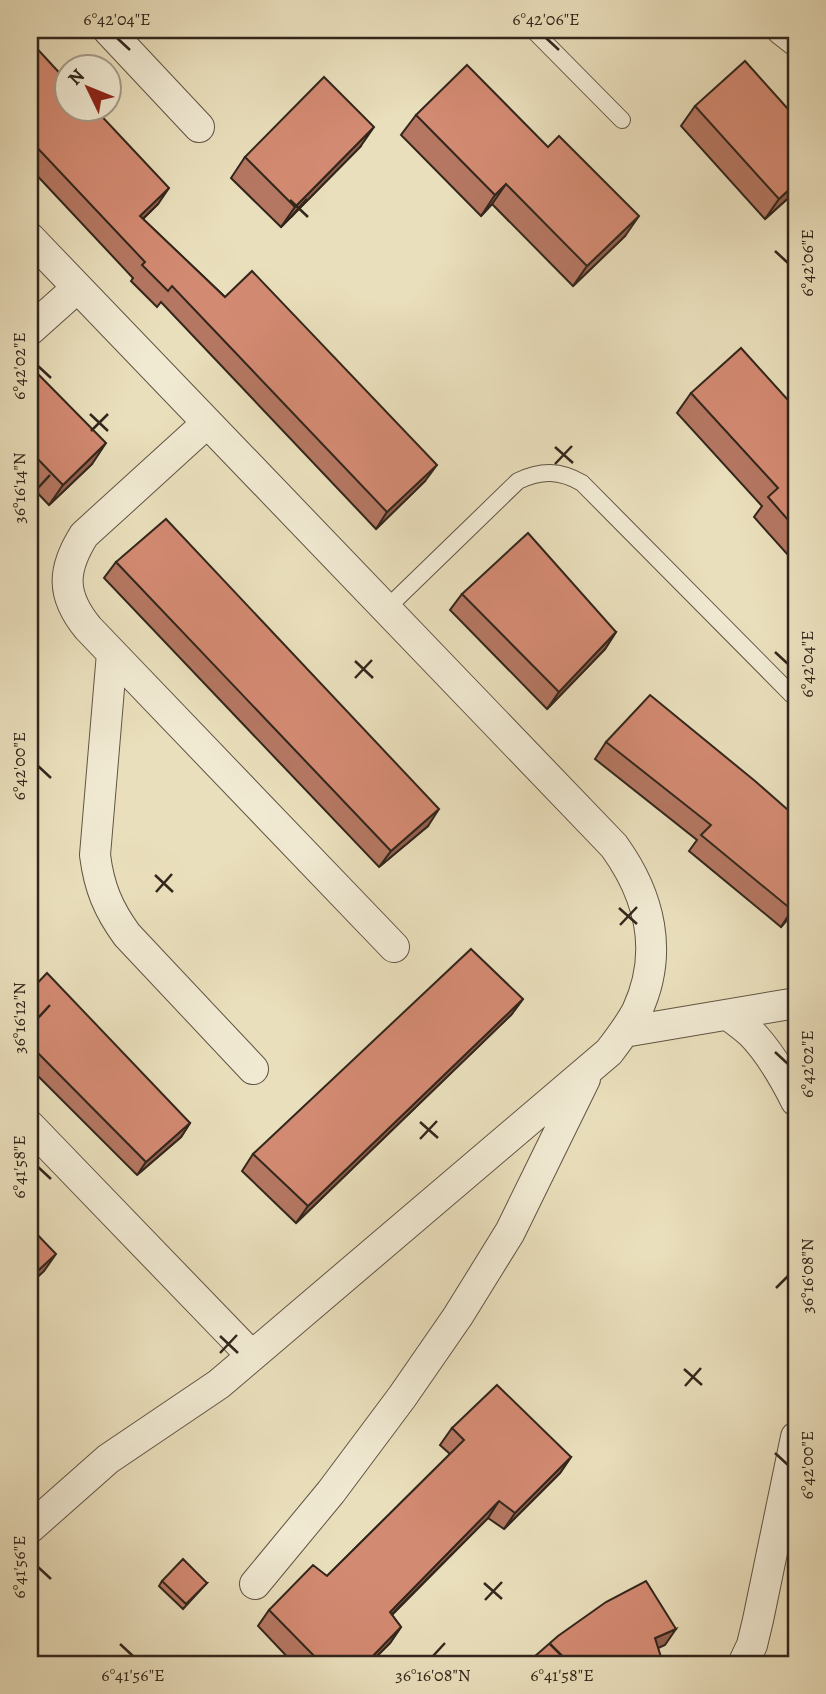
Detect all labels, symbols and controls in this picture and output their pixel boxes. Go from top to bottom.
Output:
text: 6°42'04"E [83,7,151,31]
text: 6°42'06"E [512,7,580,31]
north arrow [52,52,122,122]
text: N [62,63,91,91]
text: 6°42'06"E [795,229,819,297]
text: 6°42'02"E [7,332,31,400]
text: 36°16'14"N [7,452,31,524]
text: 6°42'04"E [795,630,819,698]
text: 6°42'00"E [7,732,31,800]
text: 36°16'12"N [7,982,31,1054]
text: 6°42'02"E [795,1030,819,1098]
text: 6°41'58"E [7,1135,31,1199]
text: 36°16'08"N [795,1238,819,1314]
text: 6°42'00"E [795,1431,819,1499]
text: 6°41'56"E [7,1535,31,1599]
text: 6°41'56"E [101,1663,165,1687]
text: 36°16'08"N [395,1663,471,1687]
text: 6°41'58"E [530,1663,594,1687]

